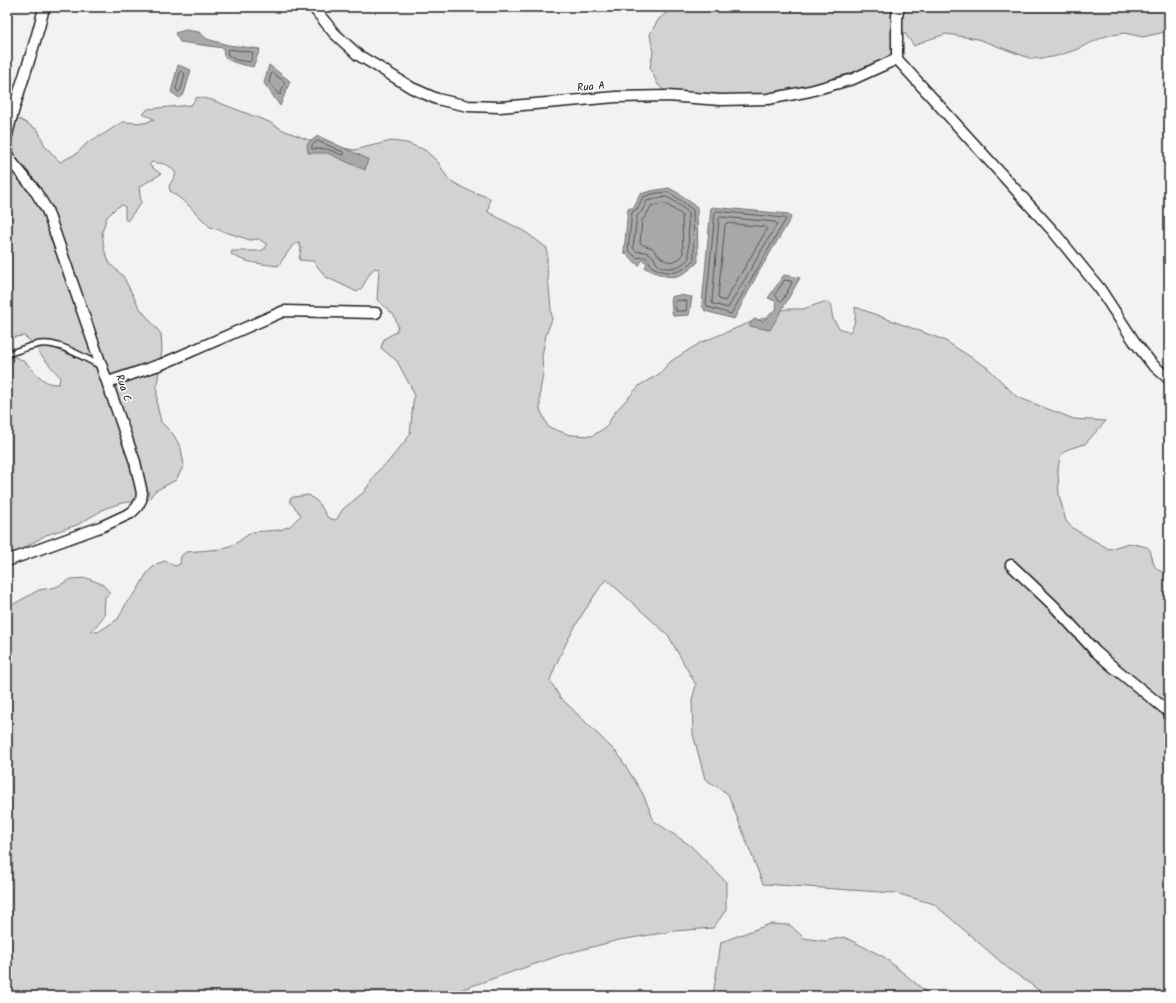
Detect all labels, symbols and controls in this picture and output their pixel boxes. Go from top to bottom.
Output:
street label: Rua A [576,77,606,97]
street label: Rua C [110,372,136,404]

